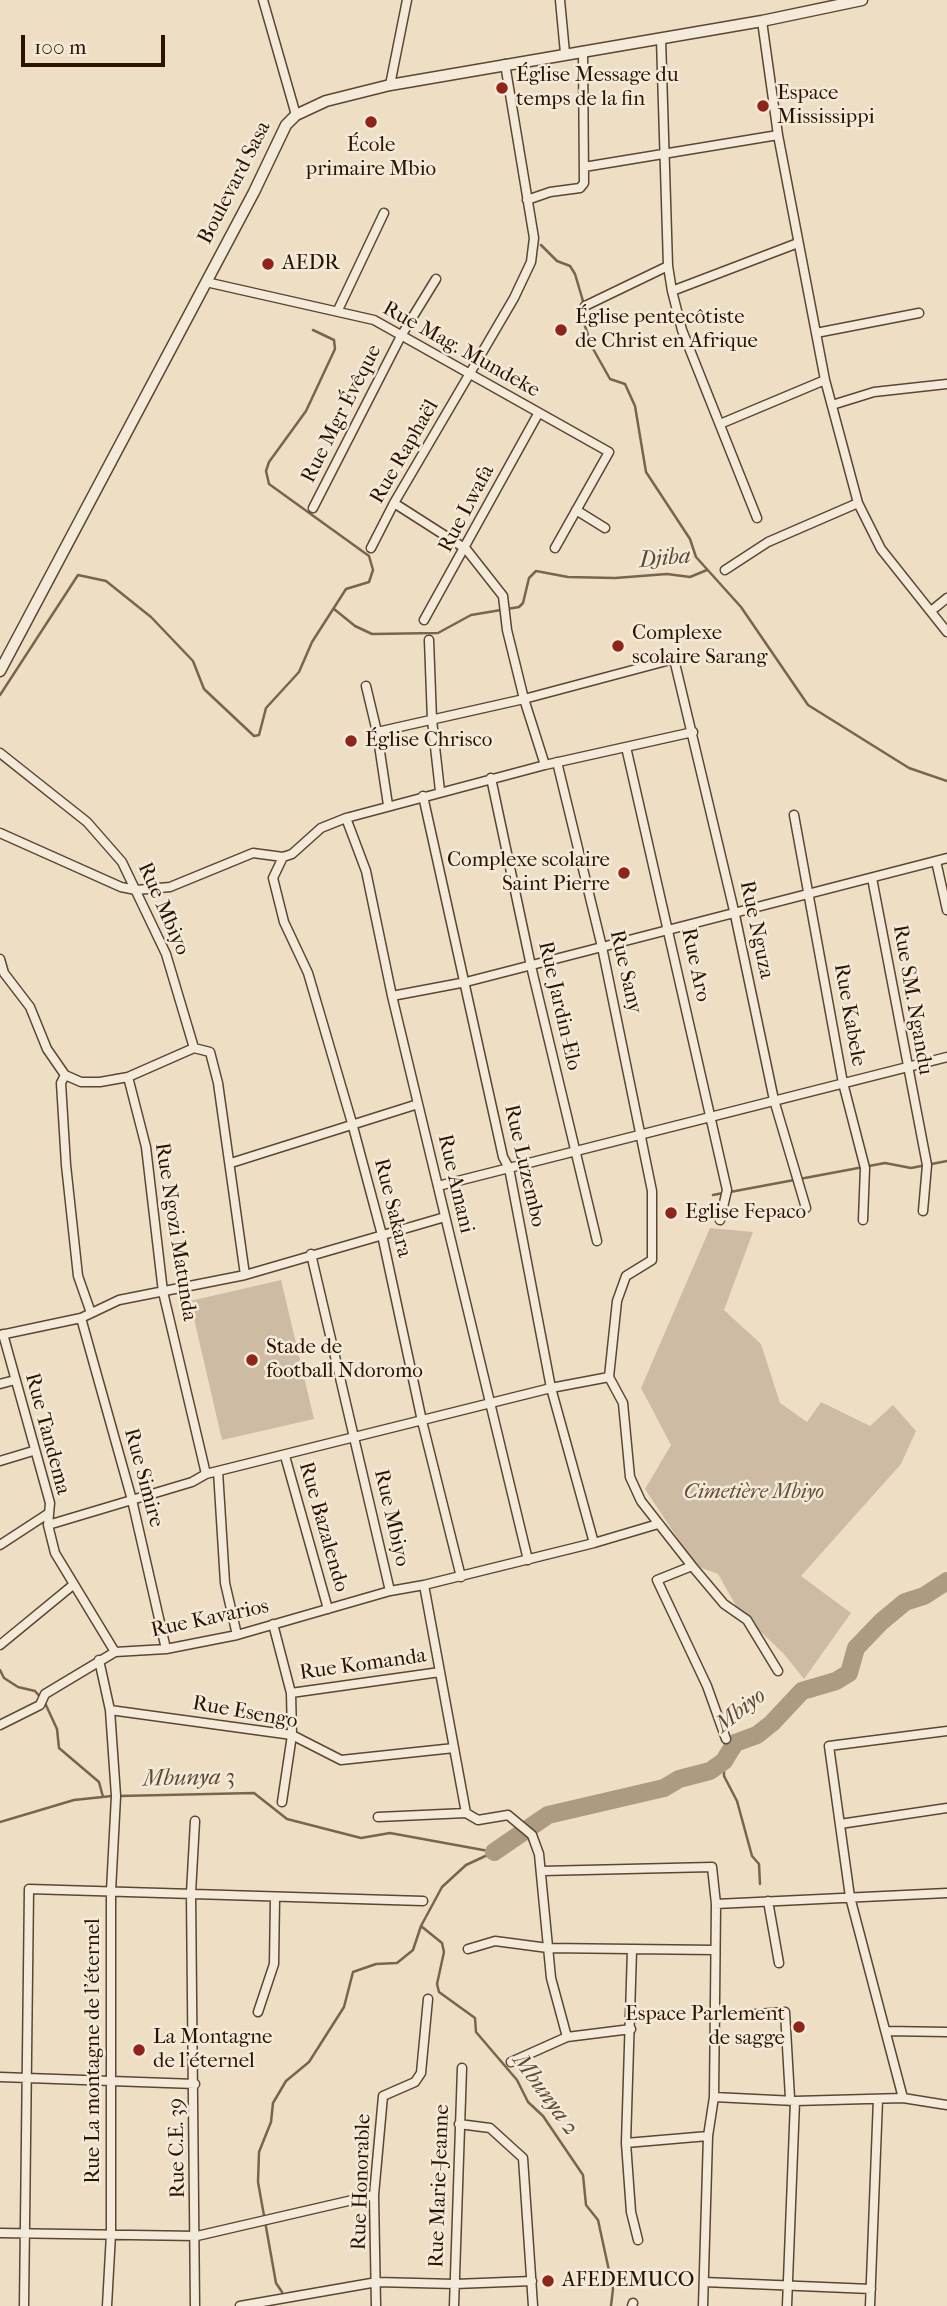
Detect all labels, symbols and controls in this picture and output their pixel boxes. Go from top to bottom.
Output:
scale bar [24,21,168,65]
text: 100 m [34,35,87,59]
place label: Église Message du temps de la fin [516,63,679,113]
marker: Église Message du temps de la fin [494,80,510,96]
place label: Espace Mississippi [777,81,875,131]
marker: Espace Mississippi [755,98,771,114]
marker: École primaire Mbio [363,114,379,130]
street label: Boulevard Sasa [193,117,277,249]
place label: École primaire Mbio [306,133,436,183]
place label: AEDR [282,251,339,277]
marker: AEDR [260,256,276,272]
street label: Rue Mag. Mundeke [378,296,544,404]
place label: Église pentecôtiste de Christ en Afrique [575,305,758,355]
marker: Église pentecôtiste de Christ en Afrique [553,322,569,338]
street label: Rue Mgr Évêque [296,341,388,487]
street label: Rue Raphaël [365,396,445,508]
street label: Rue Lwafa [433,461,501,557]
water label: Djiba [638,543,692,575]
place label: Complexe scolaire Sarang [632,621,768,671]
marker: Complexe scolaire Sarang [610,638,626,654]
place label: Église Chrisco [365,728,492,754]
marker: Église Chrisco [343,733,359,749]
place label: Complexe scolaire Saint Pierre [447,848,610,898]
street label: Rue Mbiyo [131,859,195,959]
marker: Complexe scolaire Saint Pierre [616,865,632,881]
street label: Rue Nguza [733,879,779,981]
street label: Rue SM. Ngandu [886,923,938,1077]
street label: Rue Aro [675,926,715,1004]
street label: Rue Sany [603,928,647,1016]
street label: Rue Jardin-Elo [532,939,586,1073]
street label: Rue Kabele [828,962,870,1068]
street label: Rue Luzembo [498,1102,550,1230]
street label: Rue Amani [431,1132,479,1236]
street label: Rue Ngozi Matunda [148,1141,202,1323]
street label: Rue Sakara [368,1156,416,1260]
place label: Eglise Fepaco [685,1200,806,1226]
marker: Eglise Fepaco [663,1205,679,1221]
place label: Stade de football Ndoromo [266,1335,423,1385]
marker: Stade de football Ndoromo [244,1352,260,1368]
street label: Rue Tandema [19,1370,75,1498]
street label: Rue Simire [118,1426,168,1530]
street label: Rue Bazalendo [292,1459,354,1595]
street label: Rue Mbiyo [368,1467,414,1569]
park label: Cimetière Mbiyo [684,1480,824,1506]
street label: Rue Kavarios [149,1594,271,1644]
street label: Rue Komanda [298,1644,428,1686]
water label: Mbiyo [710,1683,772,1739]
street label: Rue Esengo [190,1691,300,1735]
water label: Mbunya 3 [143,1764,235,1794]
street label: Rue La montagne de l'éternel [81,1918,107,2184]
place label: Espace Parlement de sagge [625,2002,785,2052]
marker: Espace Parlement de sagge [791,2019,807,2035]
place label: La Montagne de l'éternel [153,2025,272,2075]
marker: La Montagne de l'éternel [131,2042,147,2058]
water label: Mbunya 2 [506,2049,584,2141]
street label: Rue C.E. 39 [165,2098,191,2198]
street label: Rue Marie-Jeanne [425,2104,455,2268]
street label: Rue Honorable [347,2113,377,2251]
place label: AFEDEMUCO [562,2268,694,2294]
marker: AFEDEMUCO [540,2273,556,2289]

